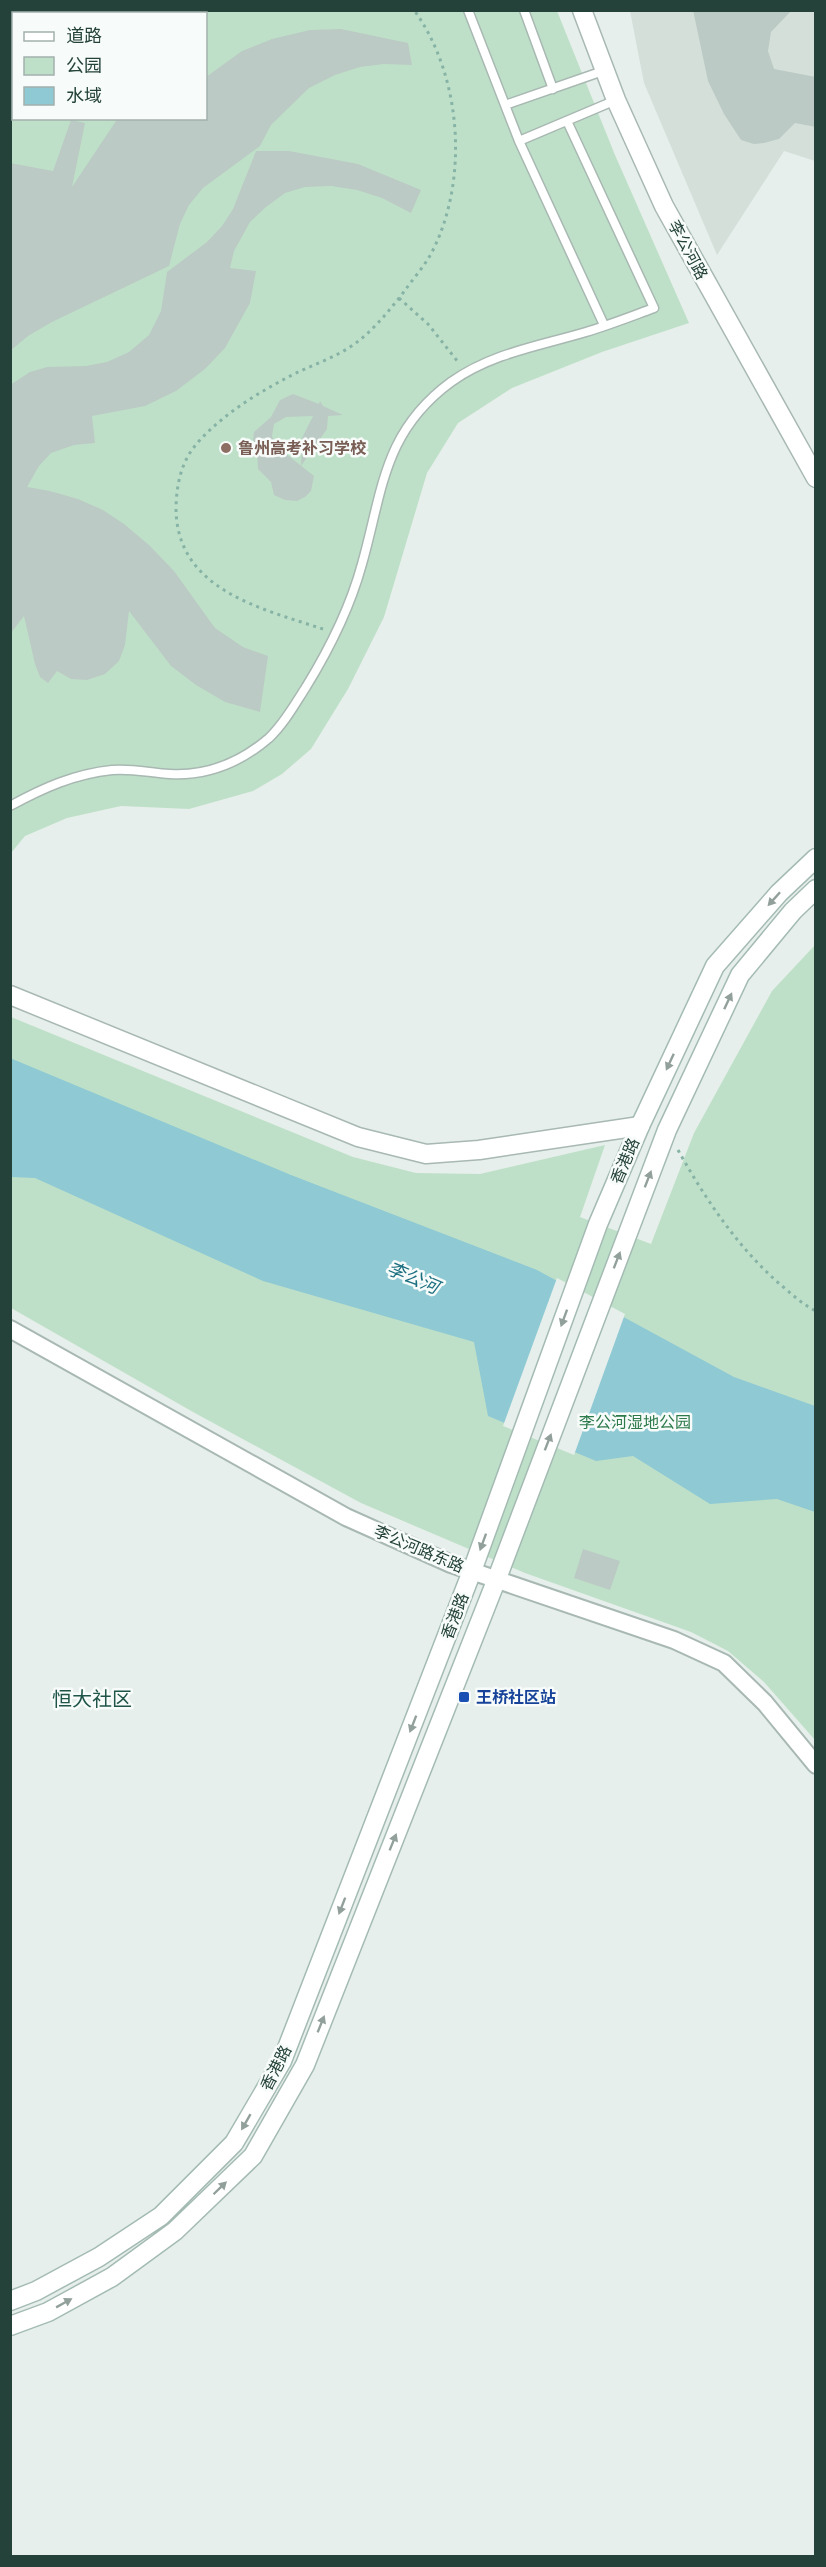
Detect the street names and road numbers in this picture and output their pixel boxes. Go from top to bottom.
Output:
street label: 李公河路 [665,218,711,282]
street label: 香港路 [608,1136,642,1186]
street label: 李公河路东路 [371,1522,467,1576]
street label: 香港路 [438,1591,472,1641]
street label: 香港路 [258,2043,294,2093]

